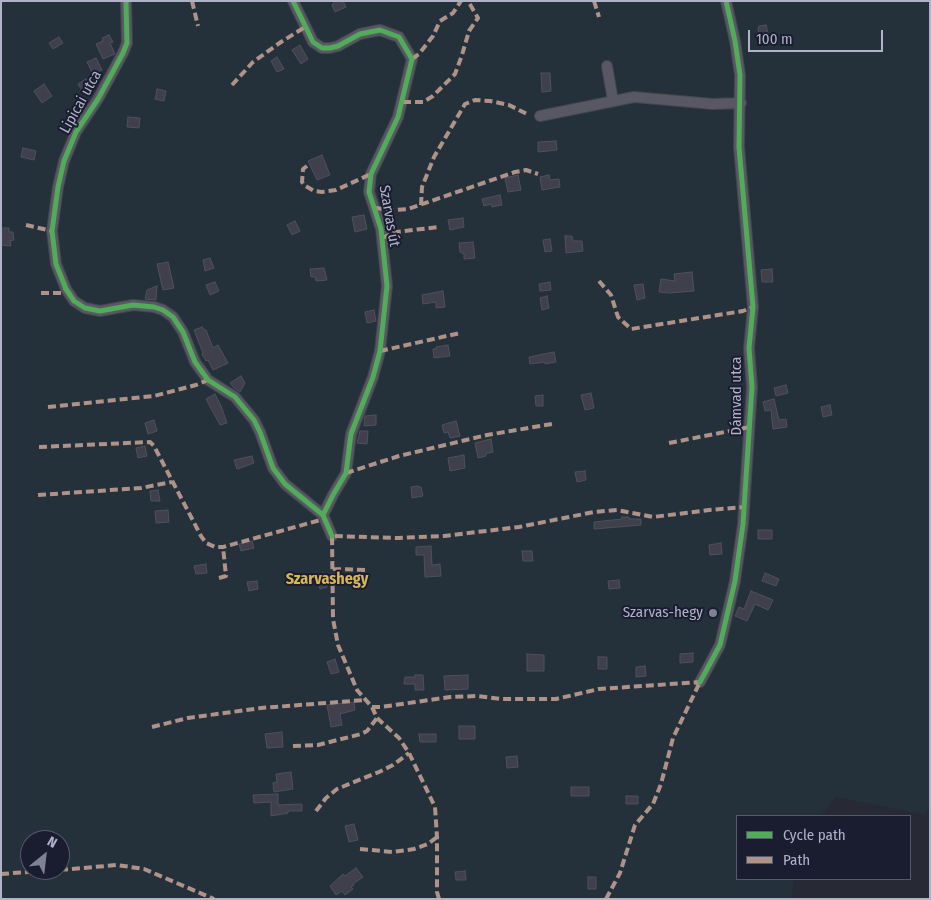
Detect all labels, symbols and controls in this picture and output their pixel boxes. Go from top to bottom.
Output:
scale bar [751,20,886,52]
text: 100 m [756,30,793,48]
street label: Lipicai utca [56,67,106,137]
street label: Szarvas út [375,184,403,248]
street label: Dámvad utca [728,357,746,435]
district label: Szarvashegy [286,570,368,590]
place label: Szarvas-hegy [623,604,703,622]
marker: Szarvas-hegy [707,607,719,619]
legend [736,815,911,880]
text: Cycle path [783,826,846,844]
north arrow [20,830,70,880]
text: N [44,833,60,852]
text: Path [783,851,810,869]

